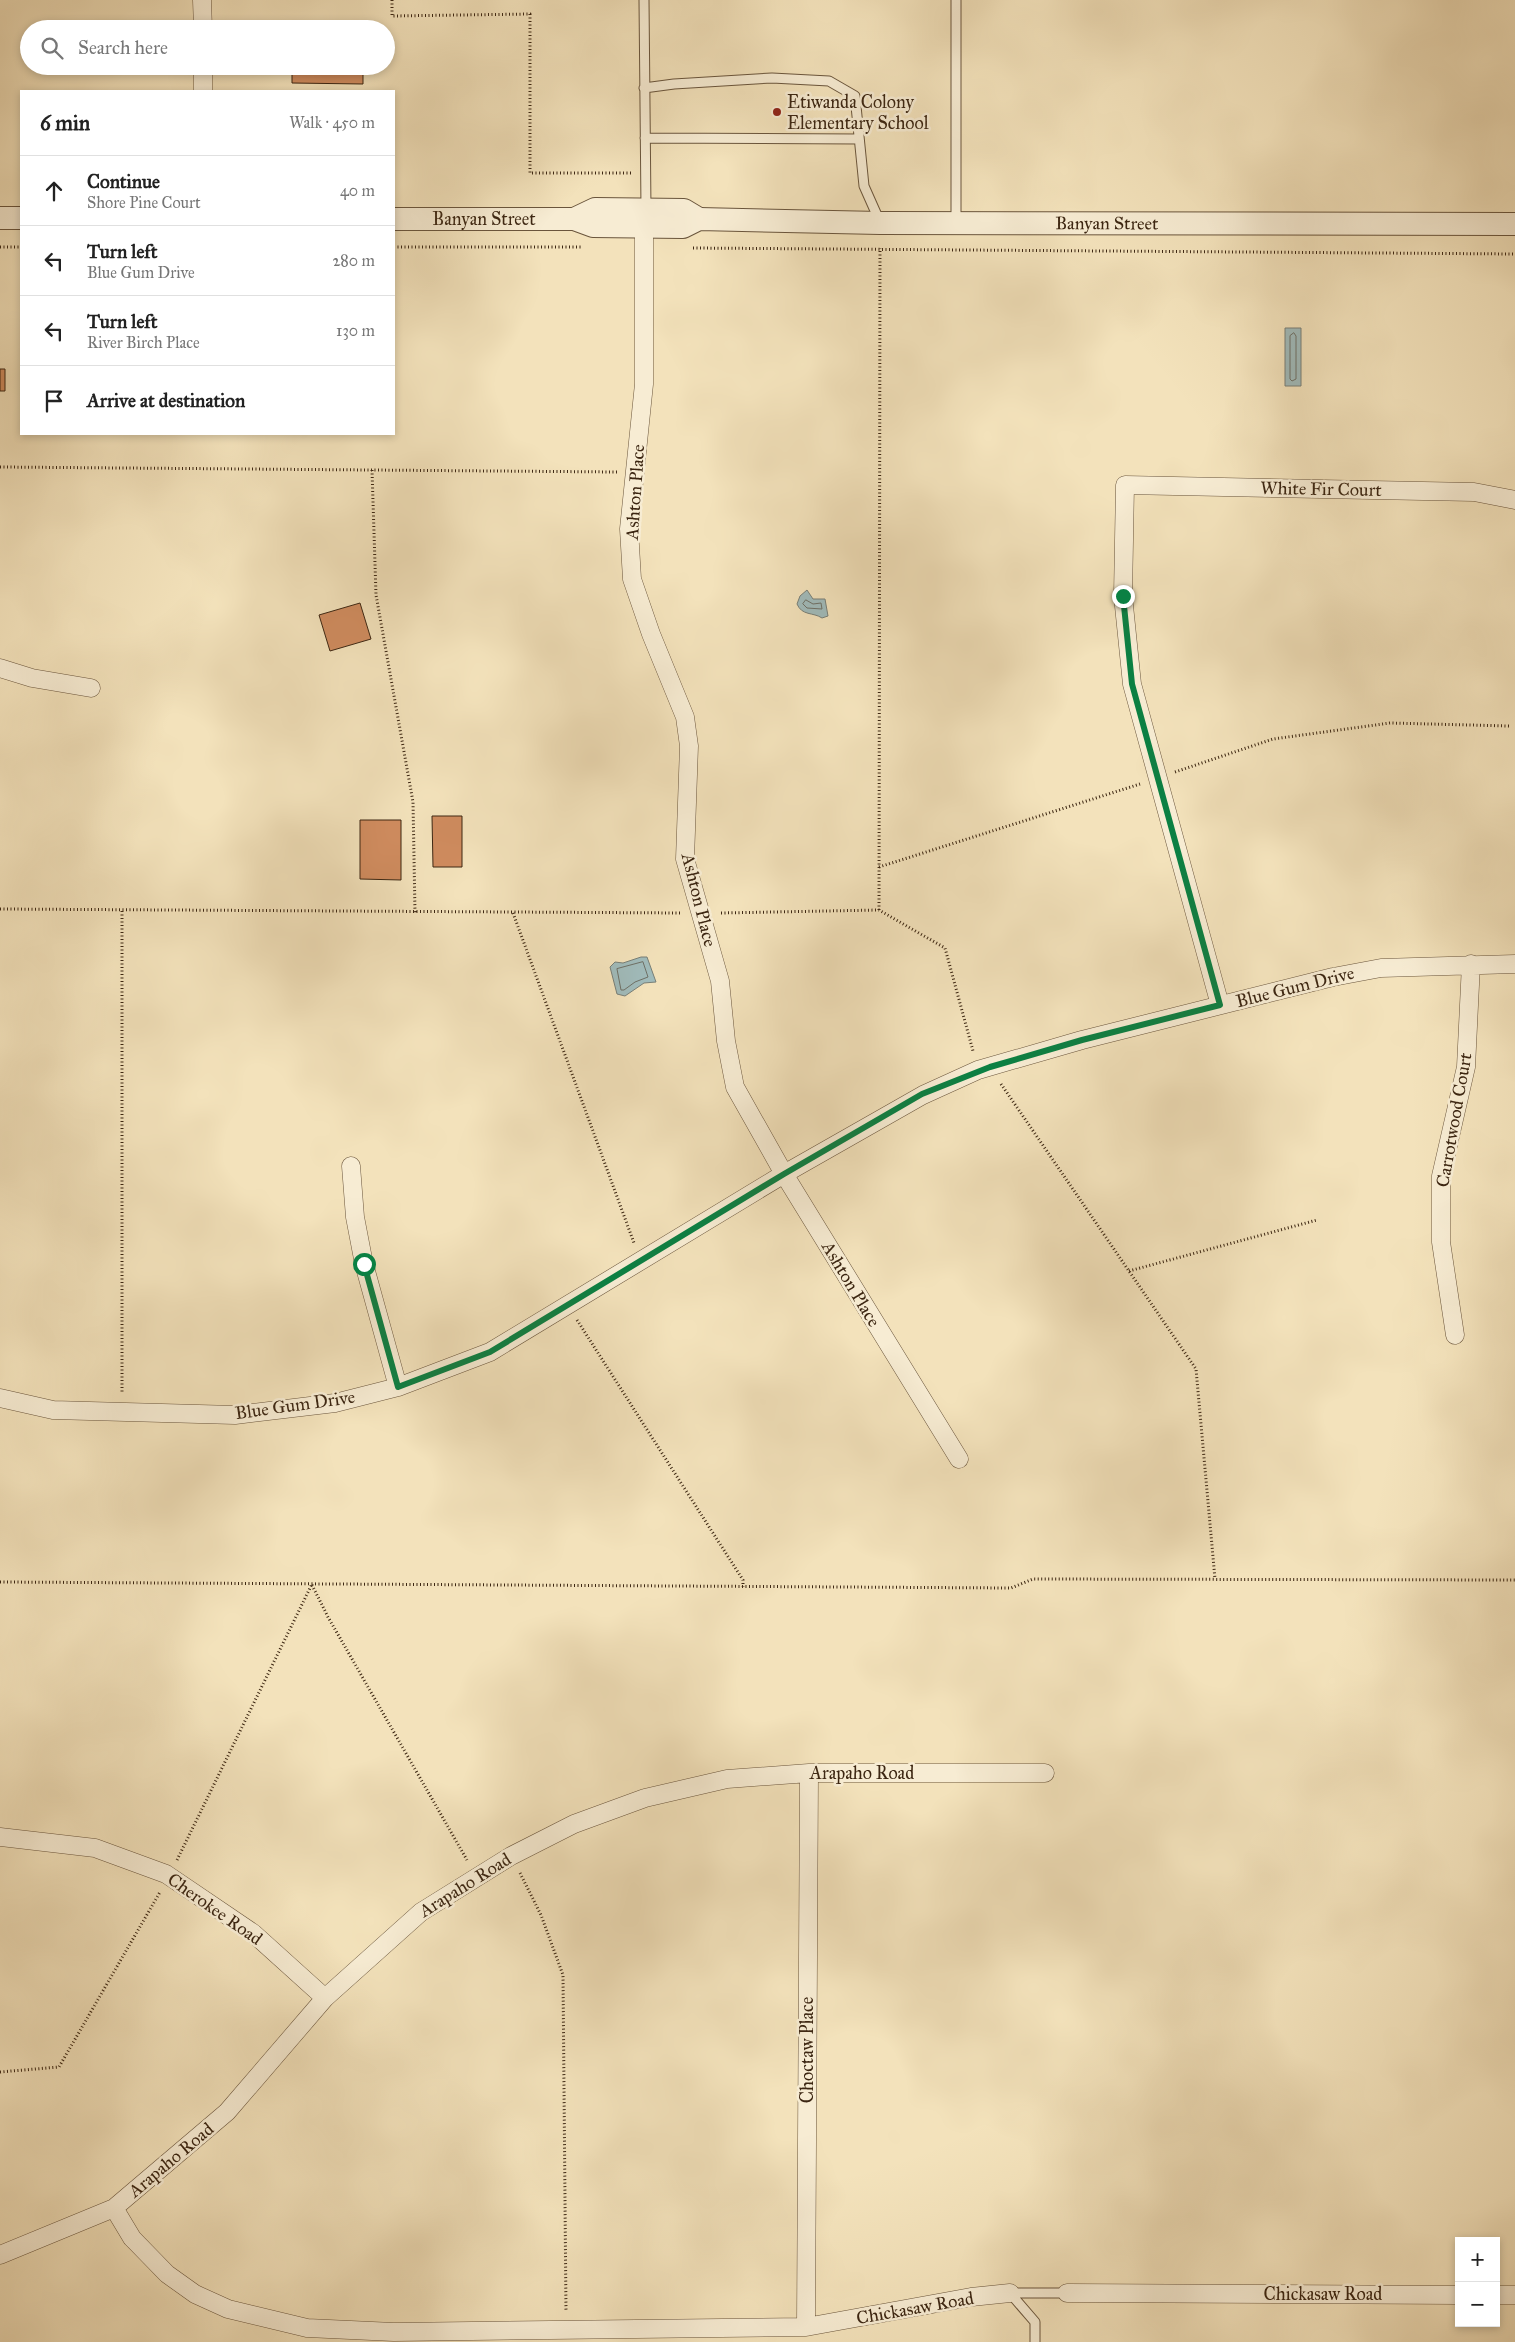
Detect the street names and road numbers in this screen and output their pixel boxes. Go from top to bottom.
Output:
street label: Banyan Street [432,208,536,230]
street label: Banyan Street [1055,212,1159,234]
street label: Ashton Place [621,444,649,541]
street label: White Fir Court [1260,477,1382,501]
street label: Ashton Place [677,850,721,949]
street label: Blue Gum Drive [1234,962,1356,1012]
street label: Carrotwood Court [1431,1050,1477,1189]
street label: Ashton Place [816,1236,885,1331]
street label: Blue Gum Drive [234,1386,356,1424]
street label: Arapaho Road [809,1762,914,1784]
street label: Arapaho Road [414,1848,515,1923]
street label: Cherokee Road [163,1868,267,1950]
street label: Choctaw Place [796,1997,818,2103]
street label: Arapaho Road [123,2118,218,2203]
street label: Chickasaw Road [1264,2283,1382,2305]
street label: Chickasaw Road [855,2287,975,2329]

